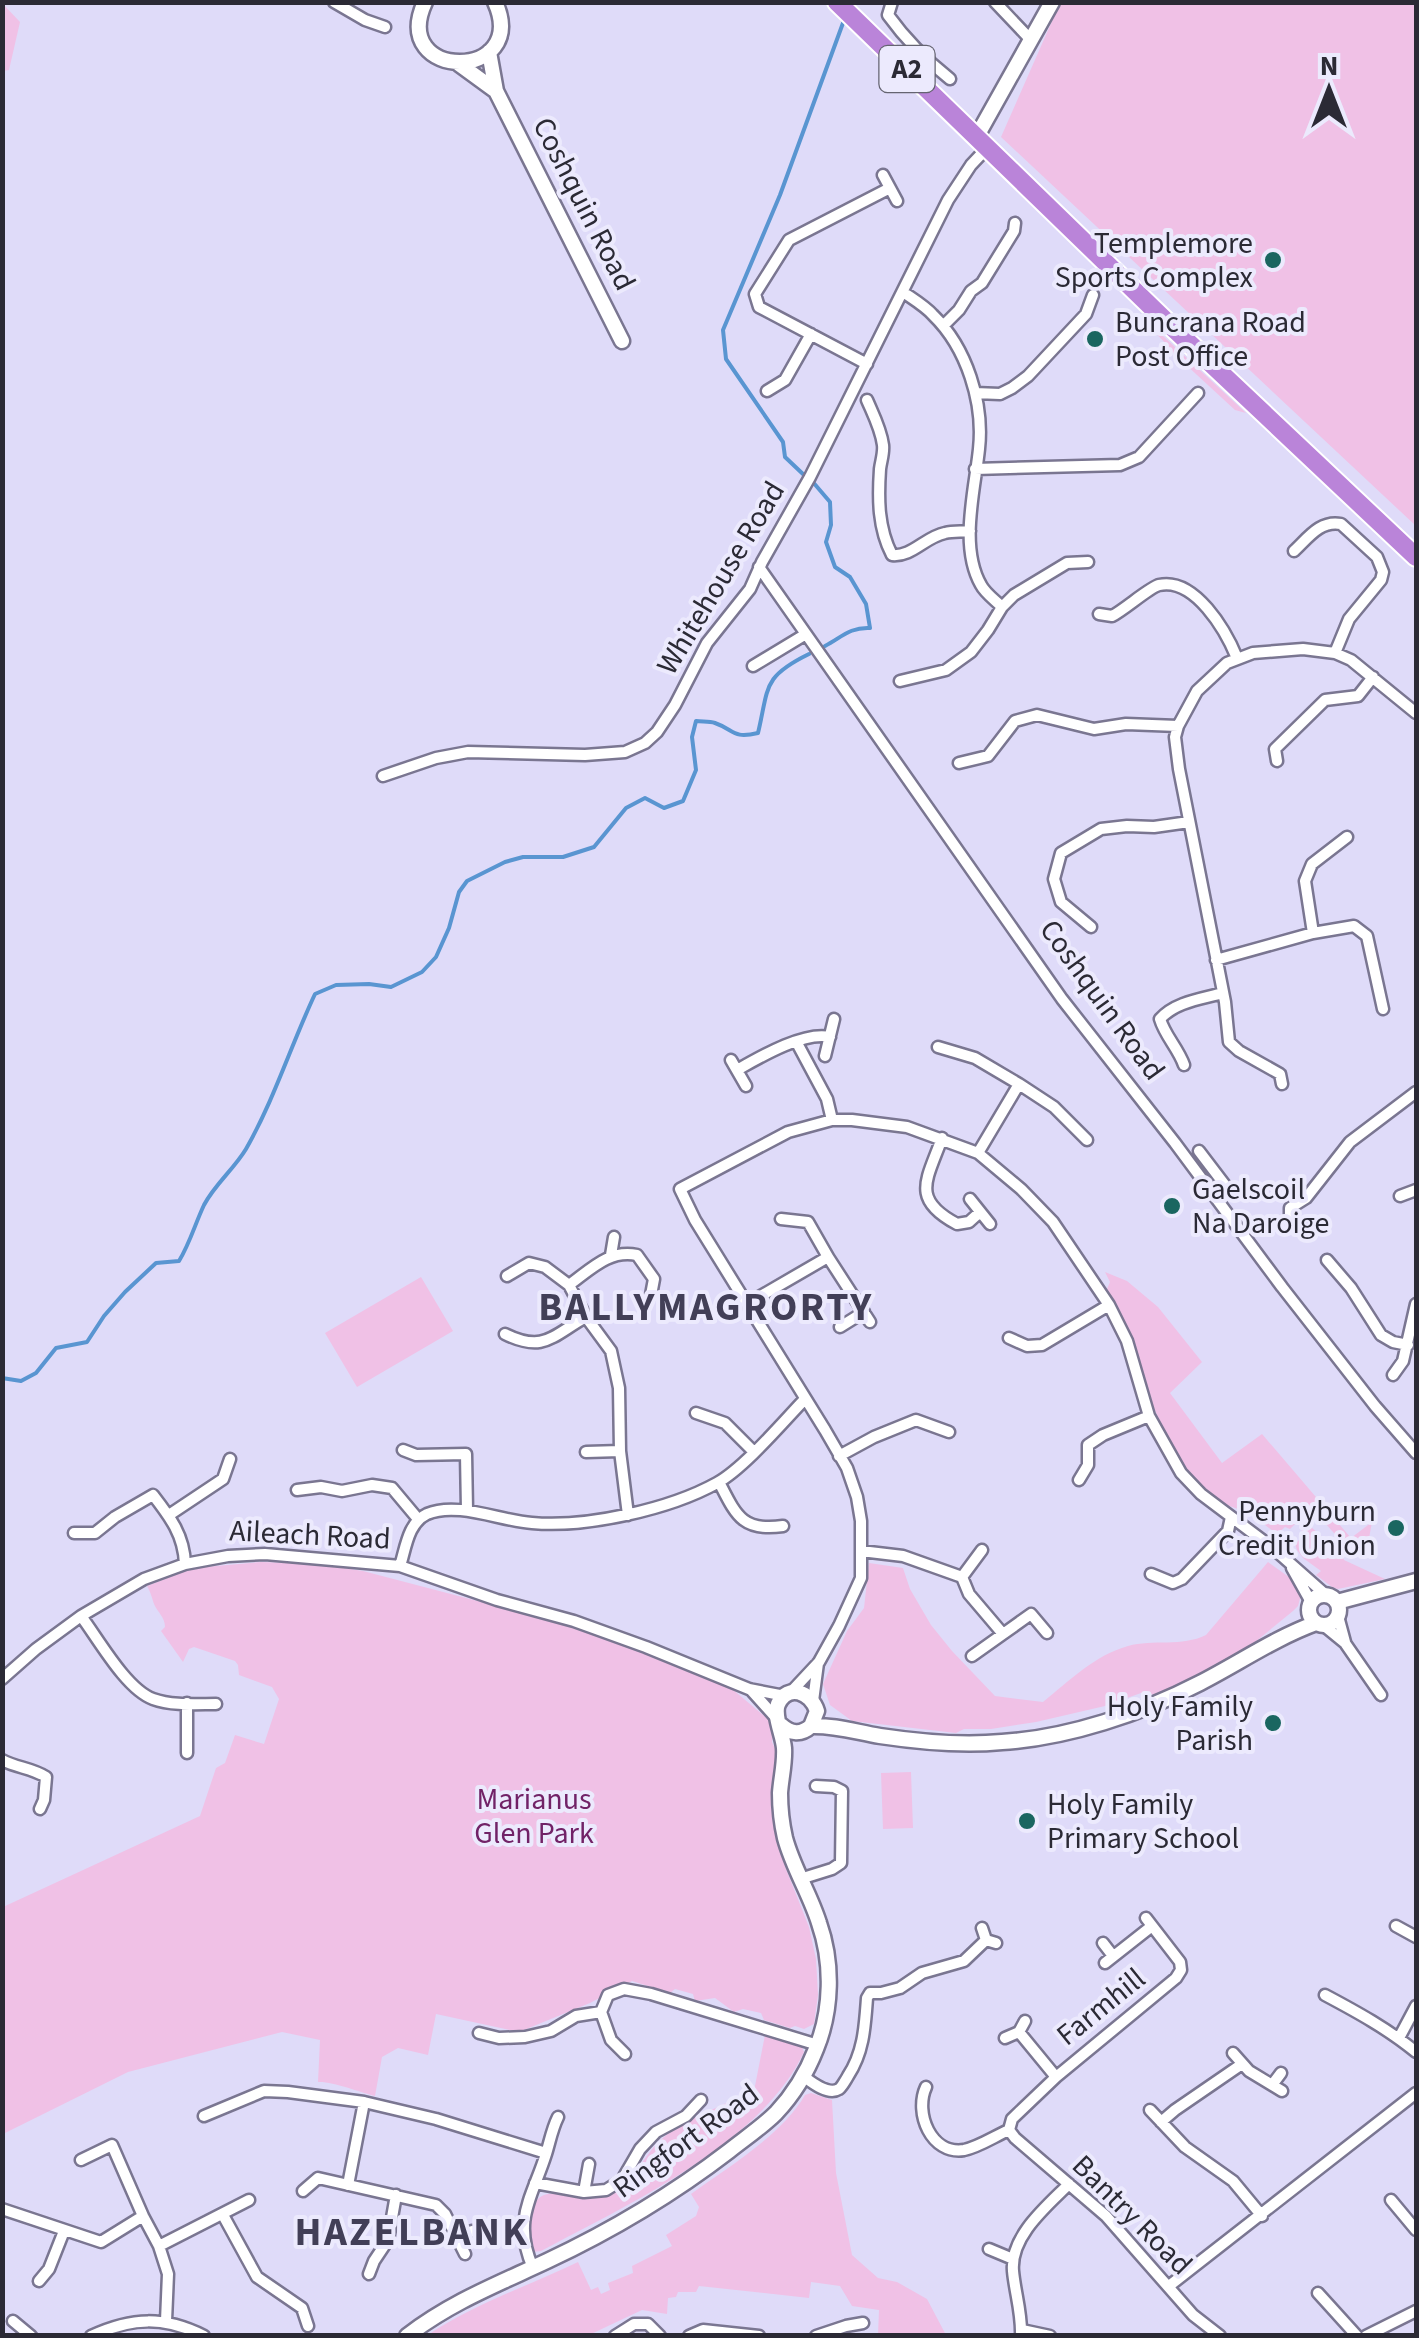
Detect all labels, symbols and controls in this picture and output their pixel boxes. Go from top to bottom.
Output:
north arrow [1279,40,1379,140]
road number: A2 [880,46,934,92]
text: N [1320,46,1338,86]
street label: Coshquin Road [522,110,646,298]
place label: Templemore Sports Complex [1055,222,1253,299]
marker: Templemore Sports Complex [1262,249,1284,271]
place label: Buncrana Road Post Office [1115,301,1306,378]
marker: Buncrana Road Post Office [1084,328,1106,350]
street label: Whitehouse Road [646,473,796,683]
street label: Coshquin Road [1029,911,1175,1089]
place label: Gaelscoil Na Daroige [1192,1168,1329,1245]
marker: Gaelscoil Na Daroige [1161,1195,1183,1217]
district label: BALLYMAGRORTY [538,1279,874,1336]
place label: Pennyburn Credit Union [1218,1490,1376,1567]
street label: Aileach Road [228,1509,392,1561]
marker: Pennyburn Credit Union [1385,1517,1407,1539]
place label: Holy Family Parish [1107,1685,1253,1762]
marker: Holy Family Parish [1262,1712,1284,1734]
park label: Marianus Glen Park [474,1778,594,1855]
place label: Holy Family Primary School [1047,1783,1239,1860]
marker: Holy Family Primary School [1016,1810,1038,1832]
street label: Farmhill [1047,1958,1155,2056]
street label: Ringfort Road [604,2073,768,2209]
street label: Bantry Road [1062,2145,1202,2285]
district label: HAZELBANK [295,2204,529,2261]

